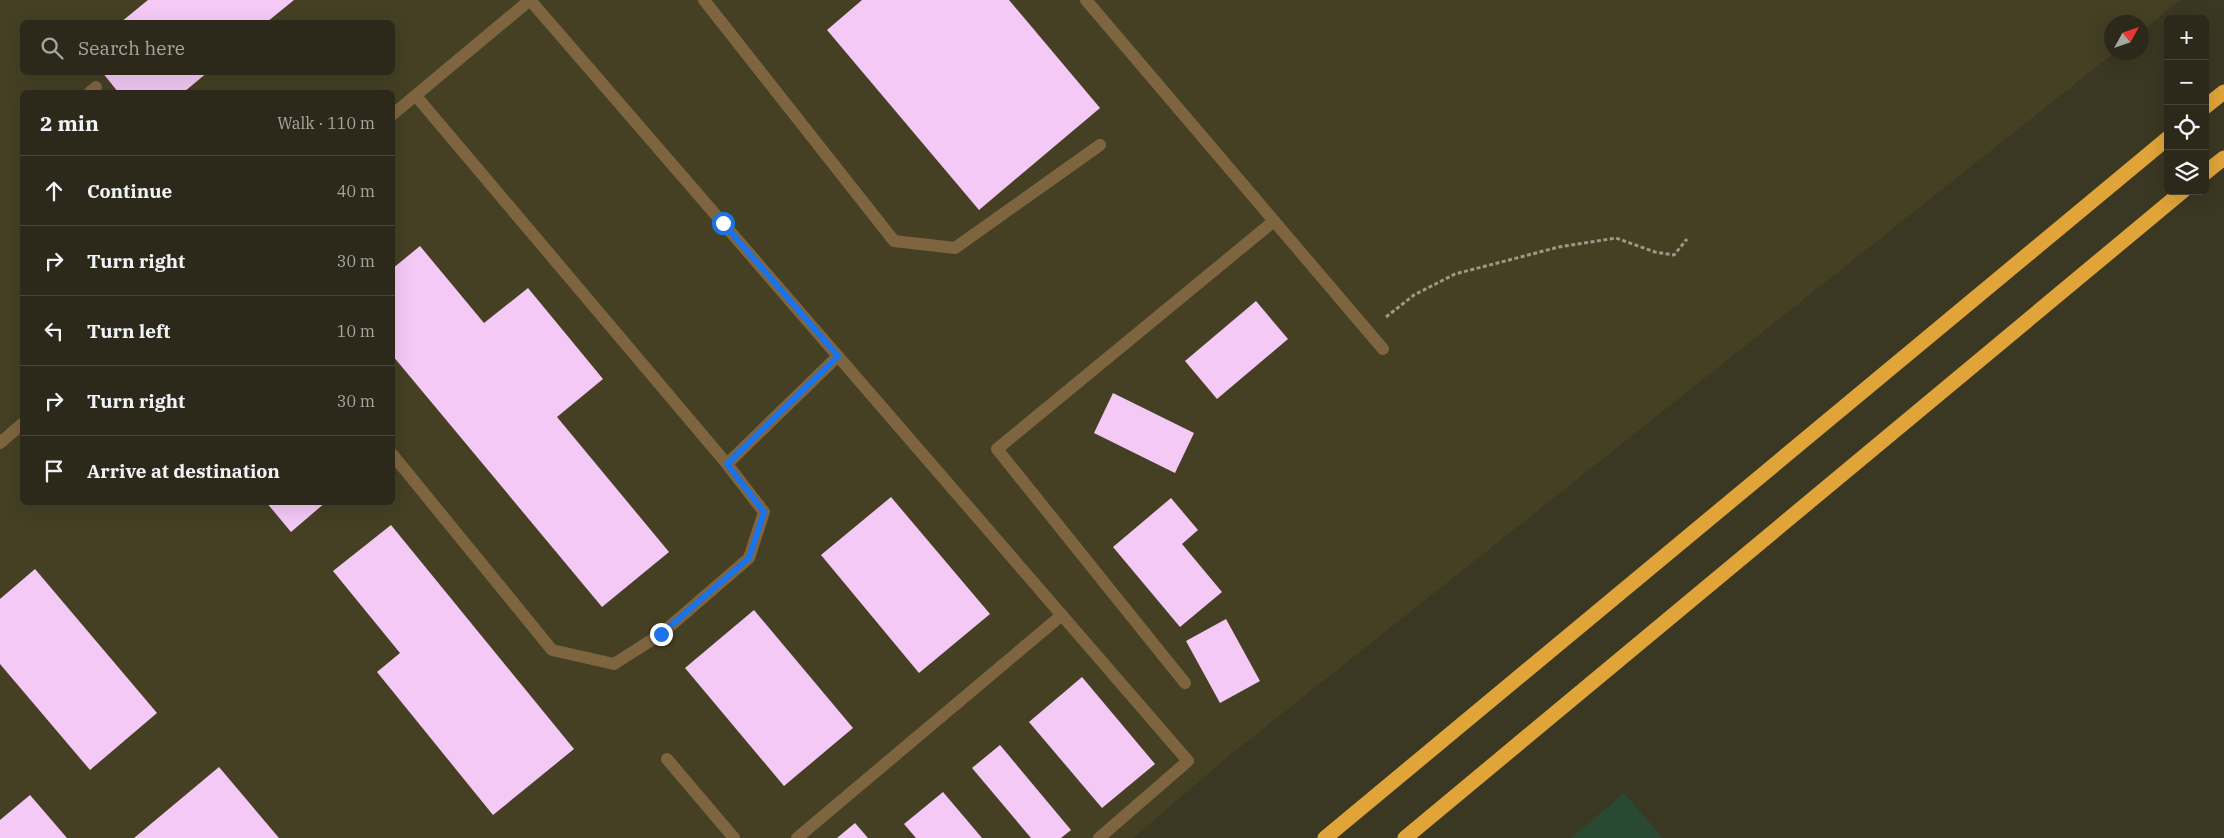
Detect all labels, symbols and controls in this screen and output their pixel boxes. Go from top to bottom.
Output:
north arrow [2104,15,2149,60]
map controls [2164,15,2209,195]
button: + [2164,15,2209,60]
search box [20,20,395,75]
icon: search [38,34,66,62]
text: Search here [78,36,185,60]
button: − [2164,60,2209,105]
button: locate [2164,105,2209,150]
text: 2 min [40,109,99,137]
text: Walk · 110 m [277,113,375,133]
button: layers [2164,150,2209,195]
icon: ahead [40,177,68,205]
text: Continue [87,179,172,203]
text: 40 m [337,181,375,201]
route start [712,212,735,235]
icon: right [40,247,68,275]
text: Turn right [87,249,185,273]
text: 30 m [337,251,375,271]
icon: left [40,317,68,345]
text: Turn left [87,319,170,343]
text: 10 m [337,321,375,341]
icon: right [40,387,68,415]
text: Turn right [87,389,185,413]
text: 30 m [337,391,375,411]
icon: arrive [40,457,68,485]
text: Arrive at destination [87,459,280,483]
route end [650,623,673,646]

